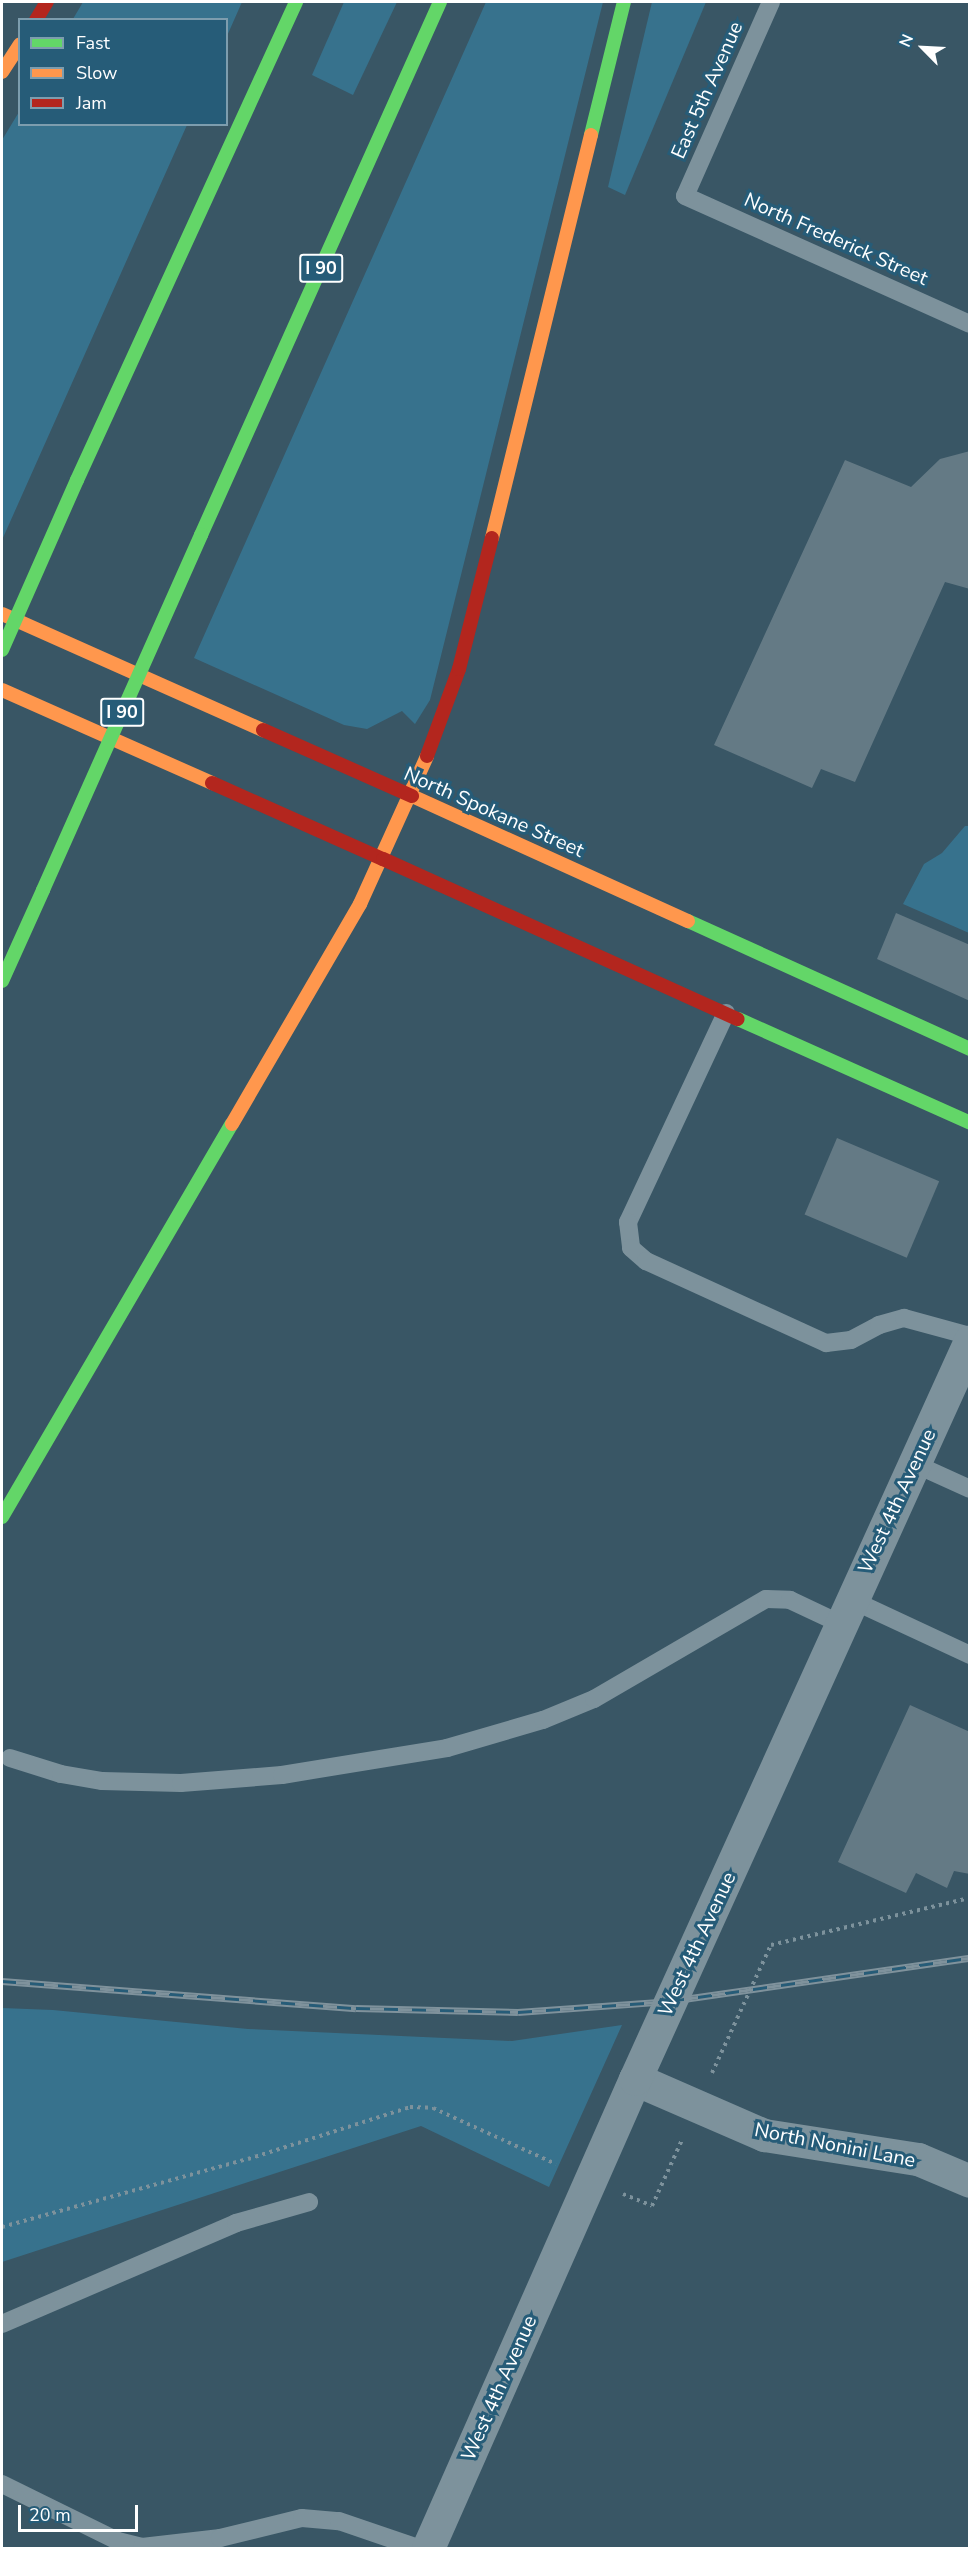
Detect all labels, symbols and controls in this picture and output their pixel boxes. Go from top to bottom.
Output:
legend [18,18,228,126]
street label: East 5th Avenue [666,18,748,162]
north arrow [893,18,953,78]
text: Fast [76,31,110,55]
text: N [894,31,919,51]
text: Slow [76,61,117,85]
text: Jam [76,91,107,115]
street label: North Frederick Street [740,188,932,290]
road number: I 90 [298,253,344,283]
road number: I 90 [100,697,144,727]
street label: North Spokane Street [400,762,588,862]
street label: West 4th Avenue [853,1425,941,1577]
street label: West 4th Avenue [653,1868,741,2020]
street label: North Nonini Lane [752,2118,918,2172]
street label: West 4th Avenue [456,2312,542,2464]
scale bar [21,2493,141,2531]
text: 20 m [29,2503,71,2527]

